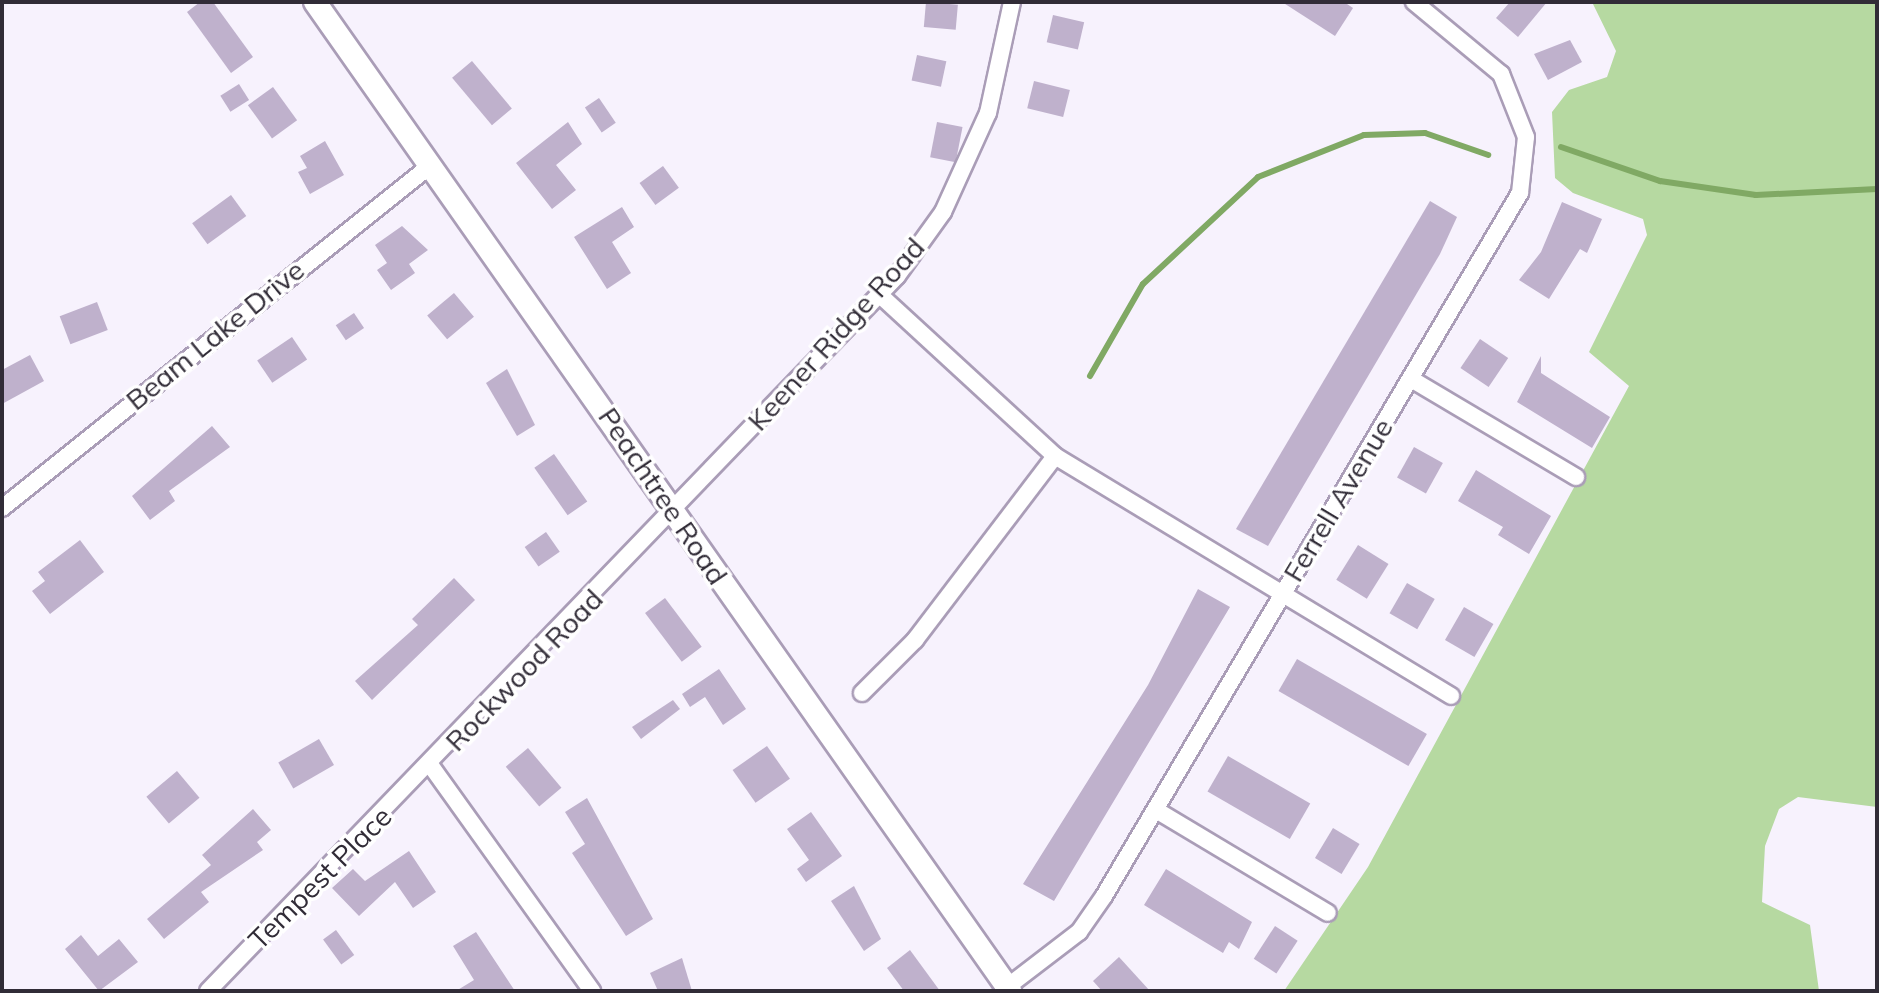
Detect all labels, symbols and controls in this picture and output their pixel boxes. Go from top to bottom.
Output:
street label: Keener Ridge Road [741,231,931,437]
street label: Beam Lake Drive [119,253,311,417]
street label: Peachtree Road [591,401,735,591]
street label: Ferrell Avenue [1276,412,1400,588]
street label: Rockwood Road [438,582,610,758]
street label: Tempest Place [242,800,398,956]

